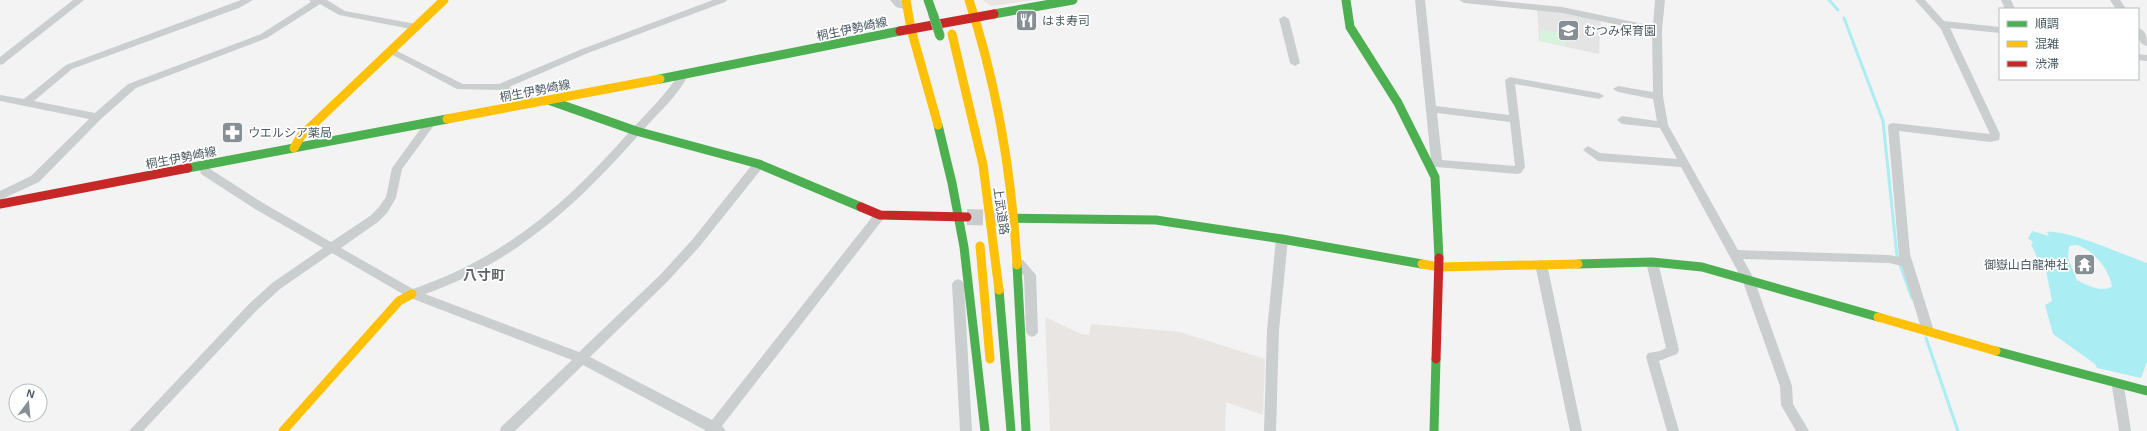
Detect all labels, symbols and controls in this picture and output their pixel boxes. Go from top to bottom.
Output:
restaurant icon: はま寿司 [1013,8,1039,34]
legend [1999,8,2139,80]
place label: はま寿司 [1042,14,1090,28]
street label: 桐生伊勢崎線 [815,15,889,43]
text: 順調 [2035,17,2059,31]
school or university icon: むつみ保育園 [1556,18,1582,44]
place label: むつみ保育園 [1584,24,1656,38]
text: 混雑 [2035,37,2059,51]
text: 渋滞 [2035,57,2059,71]
street label: 桐生伊勢崎線 [498,77,572,105]
pharmacy icon: ウエルシア薬局 [220,120,246,146]
place label: ウエルシア薬局 [248,126,332,140]
street label: 桐生伊勢崎線 [144,144,218,172]
street label: 上武道路 [991,186,1011,236]
temple icon: 御嶽山白龍神社 [2071,252,2097,278]
place label: 御嶽山白龍神社 [1984,258,2068,272]
district label: 八寸町 [463,267,505,283]
north arrow [8,383,48,423]
text: N [25,387,36,400]

